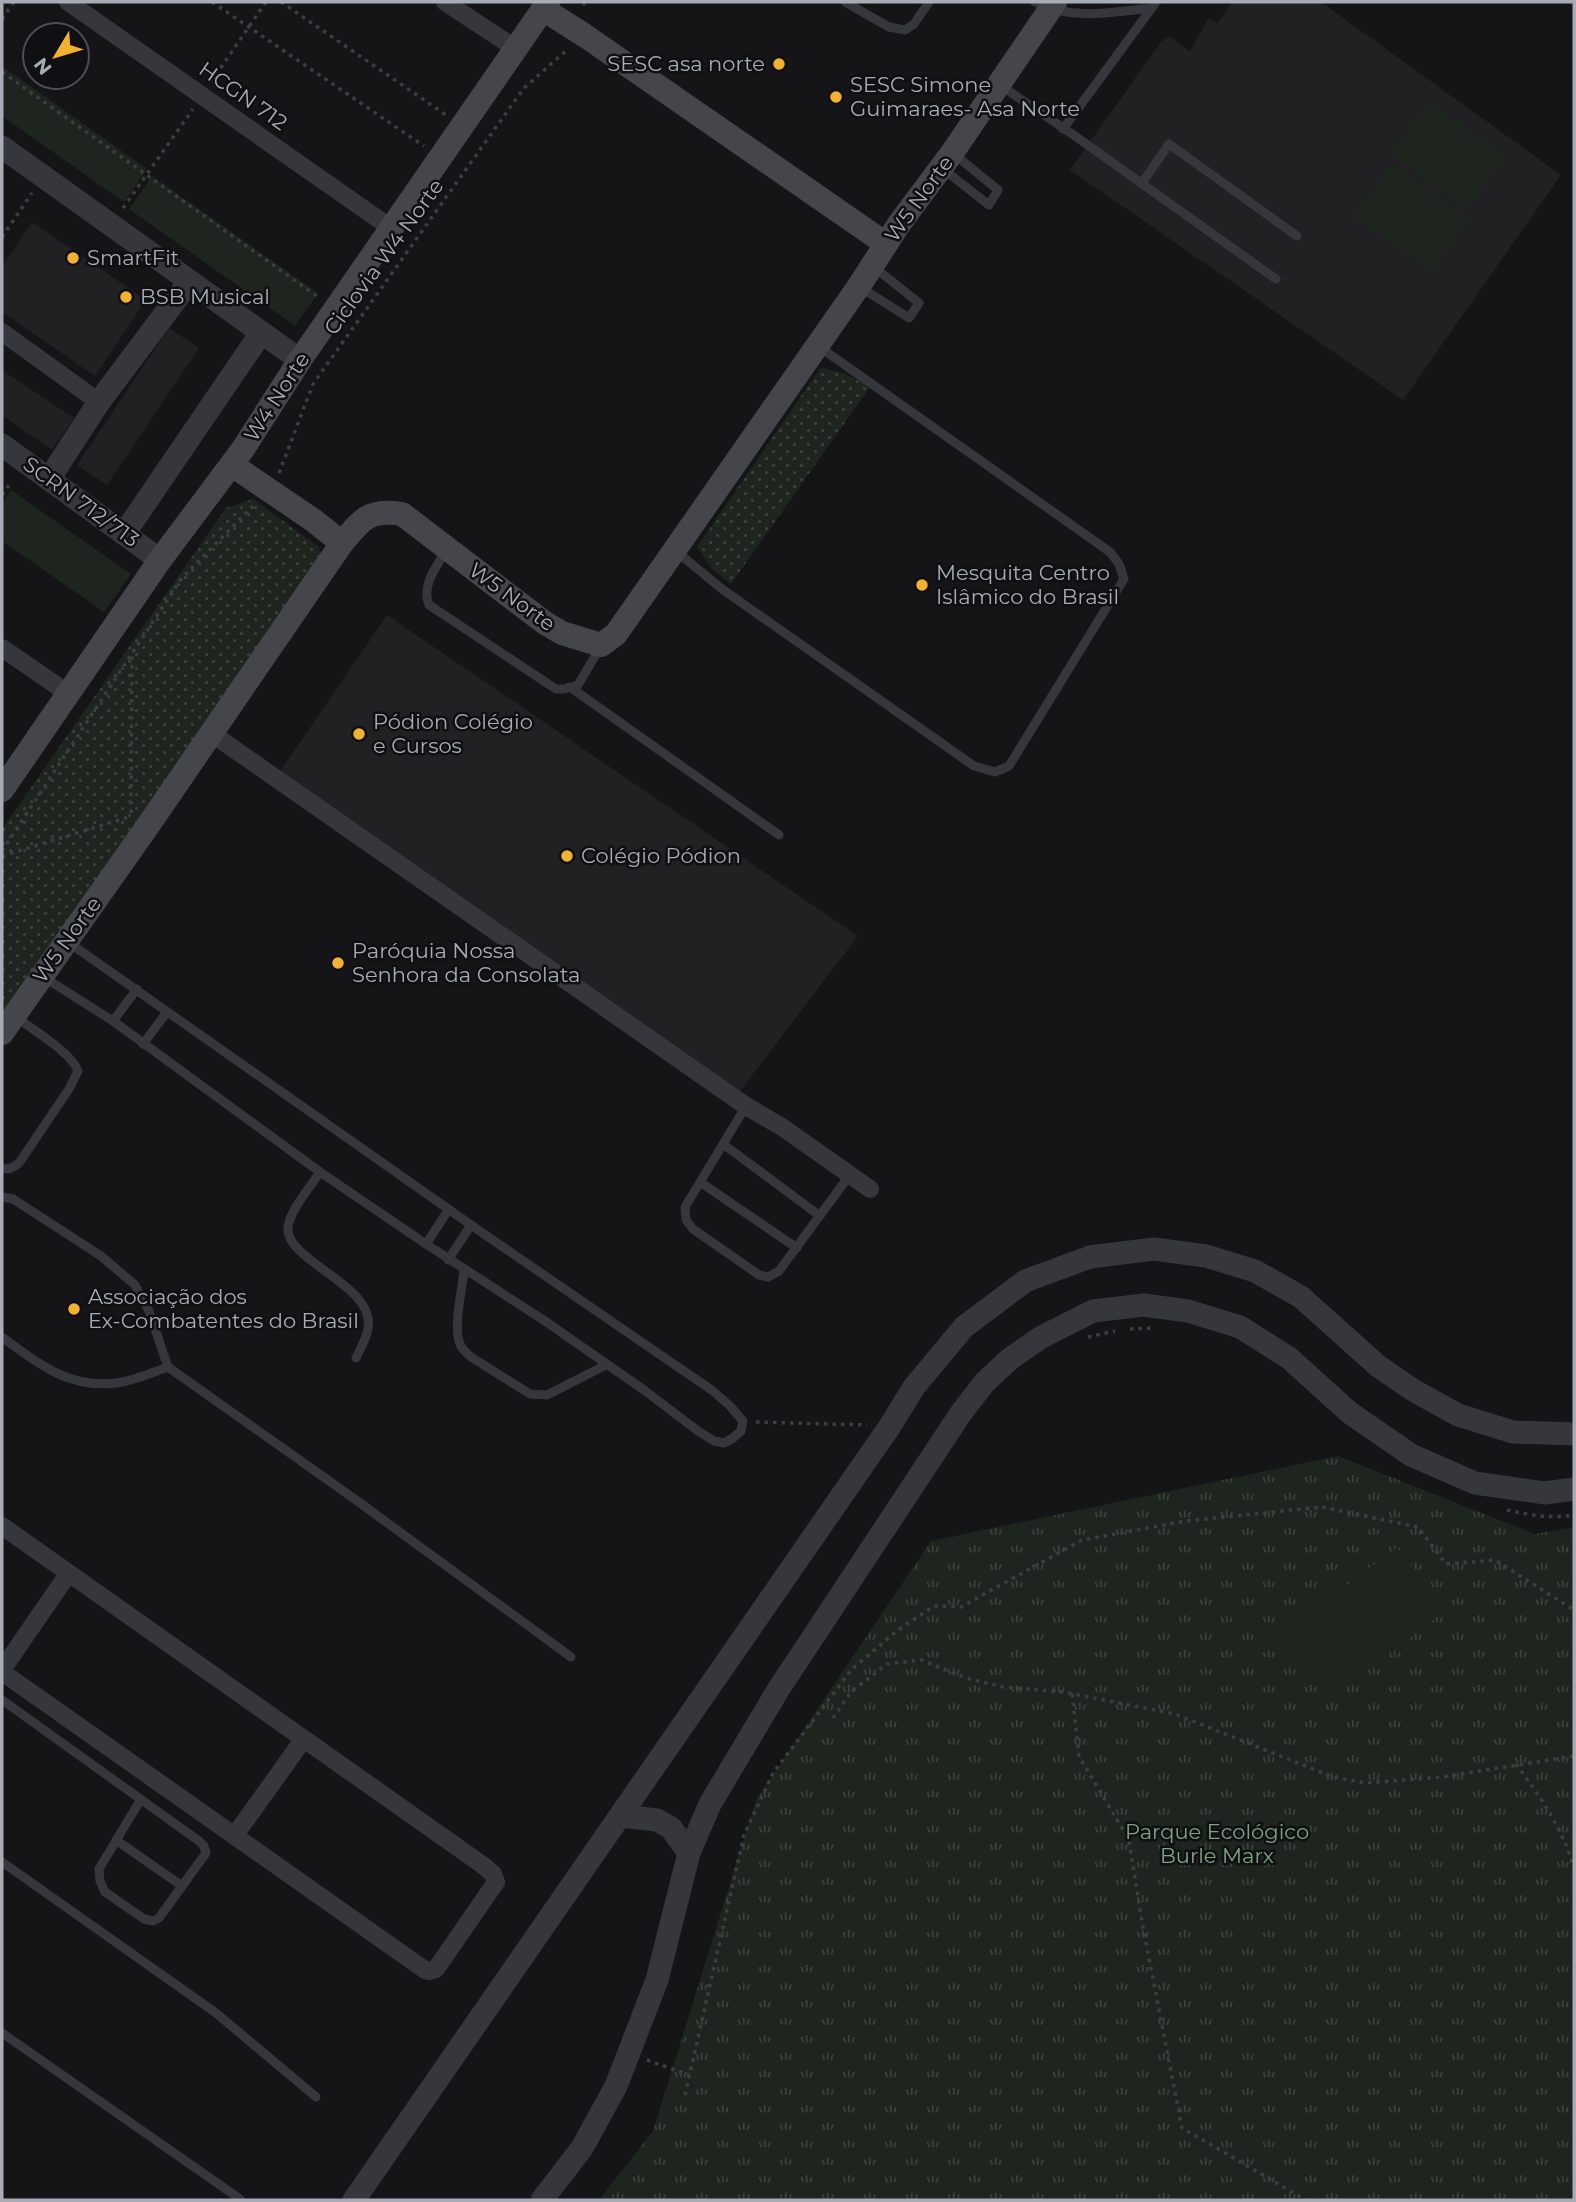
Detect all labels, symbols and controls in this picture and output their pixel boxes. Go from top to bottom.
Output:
north arrow [21,21,91,91]
place label: SESC asa norte [607,51,765,76]
text: N [29,53,57,79]
street label: HCGN 712 [194,56,292,135]
marker: SESC asa norte [771,56,787,72]
place label: SESC Simone Guimaraes- Asa Norte [850,72,1080,121]
marker: SESC Simone Guimaraes- Asa Norte [828,89,844,105]
street label: W5 Norte [879,151,958,247]
street label: Ciclovia W4 Norte [319,174,449,340]
place label: SmartFit [87,245,179,270]
marker: SmartFit [65,250,81,266]
place label: BSB Musical [140,284,270,309]
marker: BSB Musical [118,289,134,305]
street label: W4 Norte [239,348,315,446]
street label: SCRN 712/713 [18,451,144,552]
street label: W5 Norte [464,557,560,636]
place label: Mesquita Centro Islâmico do Brasil [936,560,1119,609]
marker: Mesquita Centro Islâmico do Brasil [914,577,930,593]
place label: Pódion Colégio e Cursos [373,709,533,758]
marker: Pódion Colégio e Cursos [351,726,367,742]
place label: Colégio Pódion [581,843,741,868]
marker: Colégio Pódion [559,848,575,864]
street label: W5 Norte [27,892,106,988]
place label: Paróquia Nossa Senhora da Consolata [352,938,580,987]
marker: Paróquia Nossa Senhora da Consolata [330,955,346,971]
place label: Associação dos Ex-Combatentes do Brasil [88,1284,359,1333]
marker: Associação dos Ex-Combatentes do Brasil [66,1301,82,1317]
park label: Parque Ecológico Burle Marx [1125,1819,1309,1868]

